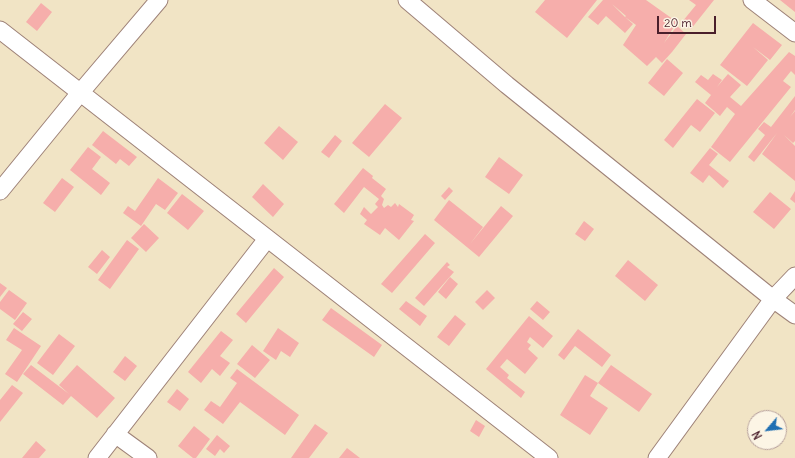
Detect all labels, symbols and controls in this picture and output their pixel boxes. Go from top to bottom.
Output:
scale bar [659,8,718,34]
text: 20 m [664,15,692,30]
north arrow [747,410,787,450]
text: N [749,429,765,442]

